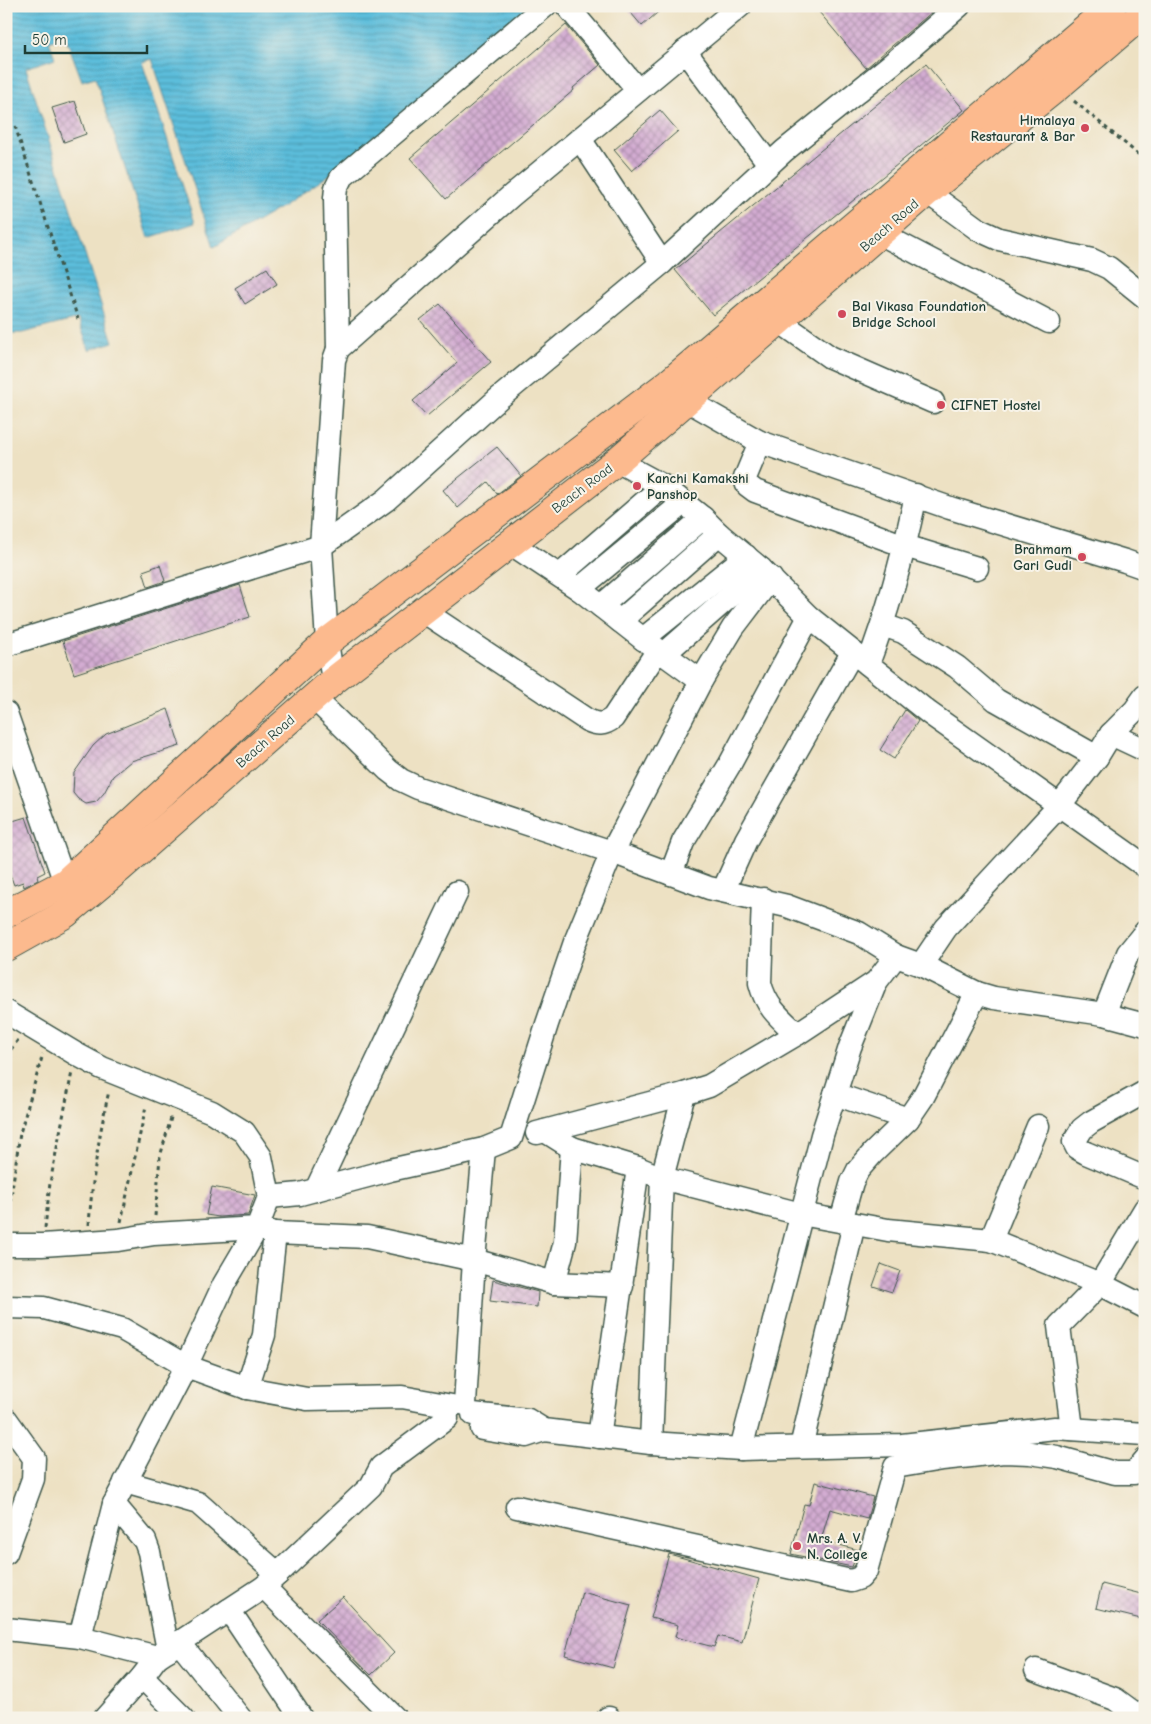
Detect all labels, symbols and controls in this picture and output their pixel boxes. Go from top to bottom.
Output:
scale bar [25,22,148,54]
text: 50 m [32,31,67,49]
place label: Himalaya Restaurant & Bar [971,112,1075,145]
marker: Himalaya Restaurant & Bar [1079,122,1091,134]
street label: Beach Road [857,195,922,255]
place label: Bal Vikasa Foundation Bridge School [852,298,986,331]
marker: Bal Vikasa Foundation Bridge School [836,308,848,320]
place label: CIFNET Hostel [951,397,1041,414]
marker: CIFNET Hostel [935,399,947,411]
street label: Beach Road [548,460,616,517]
place label: Kanchi Kamakshi Panshop [647,470,749,503]
marker: Kanchi Kamakshi Panshop [631,480,643,492]
place label: Brahmam Gari Gudi [1013,541,1072,574]
marker: Brahmam Gari Gudi [1076,551,1088,563]
street label: Beach Road [233,711,298,771]
place label: Mrs. A. V. N. College [807,1530,867,1563]
marker: Mrs. A. V. N. College [791,1540,803,1552]

